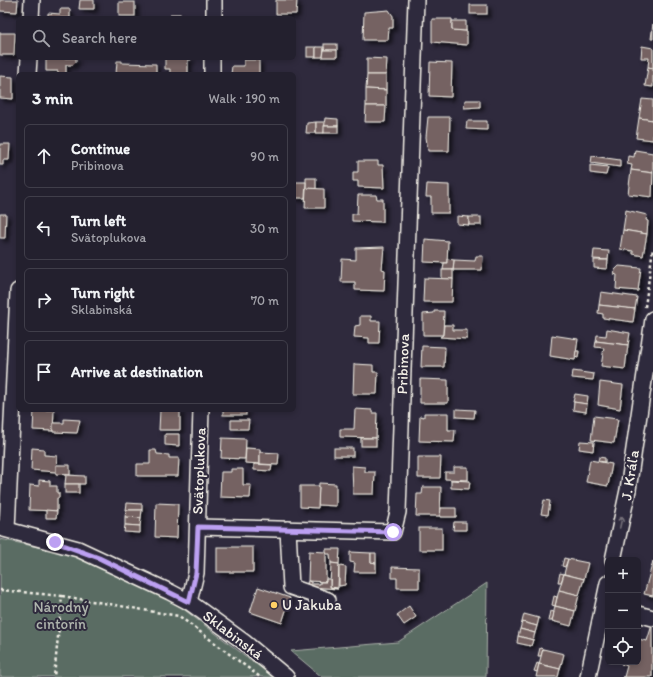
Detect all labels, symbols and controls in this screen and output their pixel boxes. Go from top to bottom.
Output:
search box [16,16,296,60]
icon: search [30,27,52,49]
text: Search here [62,29,137,47]
text: 3 min [32,88,73,108]
text: Walk · 190 m [209,91,280,106]
text: Continue [71,140,130,158]
icon: ahead [33,145,55,167]
text: 90 m [250,149,279,164]
text: Pribinova [71,158,124,173]
text: Turn left [71,212,126,230]
icon: left [33,217,55,239]
text: 30 m [250,221,279,236]
text: Svätoplukova [71,230,146,245]
text: Turn right [71,284,135,302]
icon: right [33,289,55,311]
text: 70 m [251,293,279,308]
text: Sklabinská [71,302,132,317]
street label: Pribinova [393,333,413,395]
icon: arrive [33,361,55,383]
text: Arrive at destination [71,363,203,381]
street label: Svätoplukova [188,427,210,515]
street label: J. Kráľa [617,448,643,502]
one-way arrow [618,516,626,529]
route start [384,523,402,541]
route end [46,533,64,551]
map controls [605,557,641,665]
button: + [605,557,641,593]
button: − [605,593,641,629]
place label: U Jakuba [282,596,342,614]
park label: Národný cintorín [33,598,89,633]
marker: U Jakuba [269,600,279,610]
street label: Sklabinská [199,607,267,664]
button: locate [605,629,641,665]

